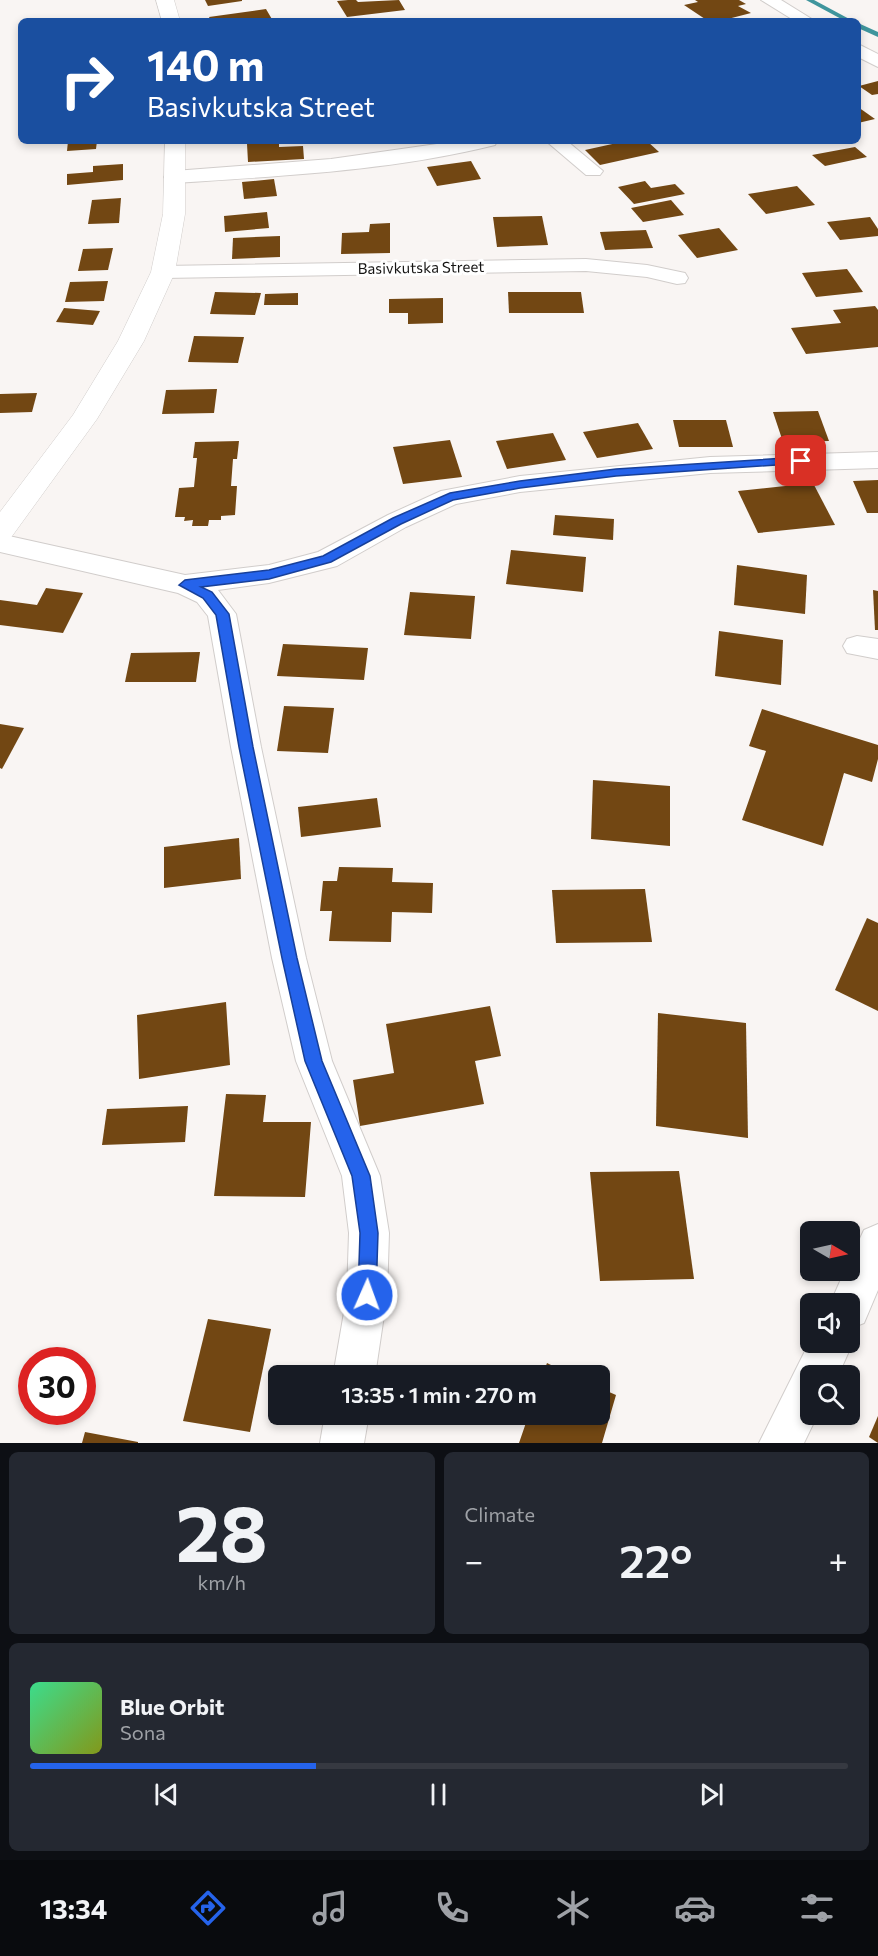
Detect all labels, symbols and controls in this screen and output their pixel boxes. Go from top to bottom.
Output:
text: 140 m [147,38,264,90]
icon: right [48,42,126,120]
text: Basivkutska Street [147,90,375,123]
street label: Basivkutska Street [358,257,484,277]
pin [775,435,826,486]
icon: arrive [784,444,817,477]
north arrow [800,1221,860,1281]
map controls [800,1221,860,1425]
position arrow [335,1263,399,1327]
button: sound [800,1293,860,1353]
speed limit sign: 30 [18,1347,96,1425]
button: search [800,1365,860,1425]
text: 13:35 · 1 min · 270 m [341,1381,537,1408]
text: 28 [176,1483,268,1578]
text: Climate [465,1502,535,1526]
text: 22° [619,1532,693,1587]
text: − [465,1539,483,1580]
text: + [829,1539,848,1580]
text: km/h [197,1570,246,1594]
text: Blue Orbit [120,1693,224,1720]
text: Sona [120,1720,166,1744]
icon: previous [150,1778,183,1811]
icon: pause [422,1778,455,1811]
icon: next [695,1778,728,1811]
icon: directions [187,1887,229,1929]
icon: music [309,1887,351,1929]
icon: phone [431,1887,473,1929]
icon: climate [552,1887,594,1929]
icon: car [674,1887,716,1929]
icon: filters [796,1887,838,1929]
text: 13:34 [40,1892,107,1925]

